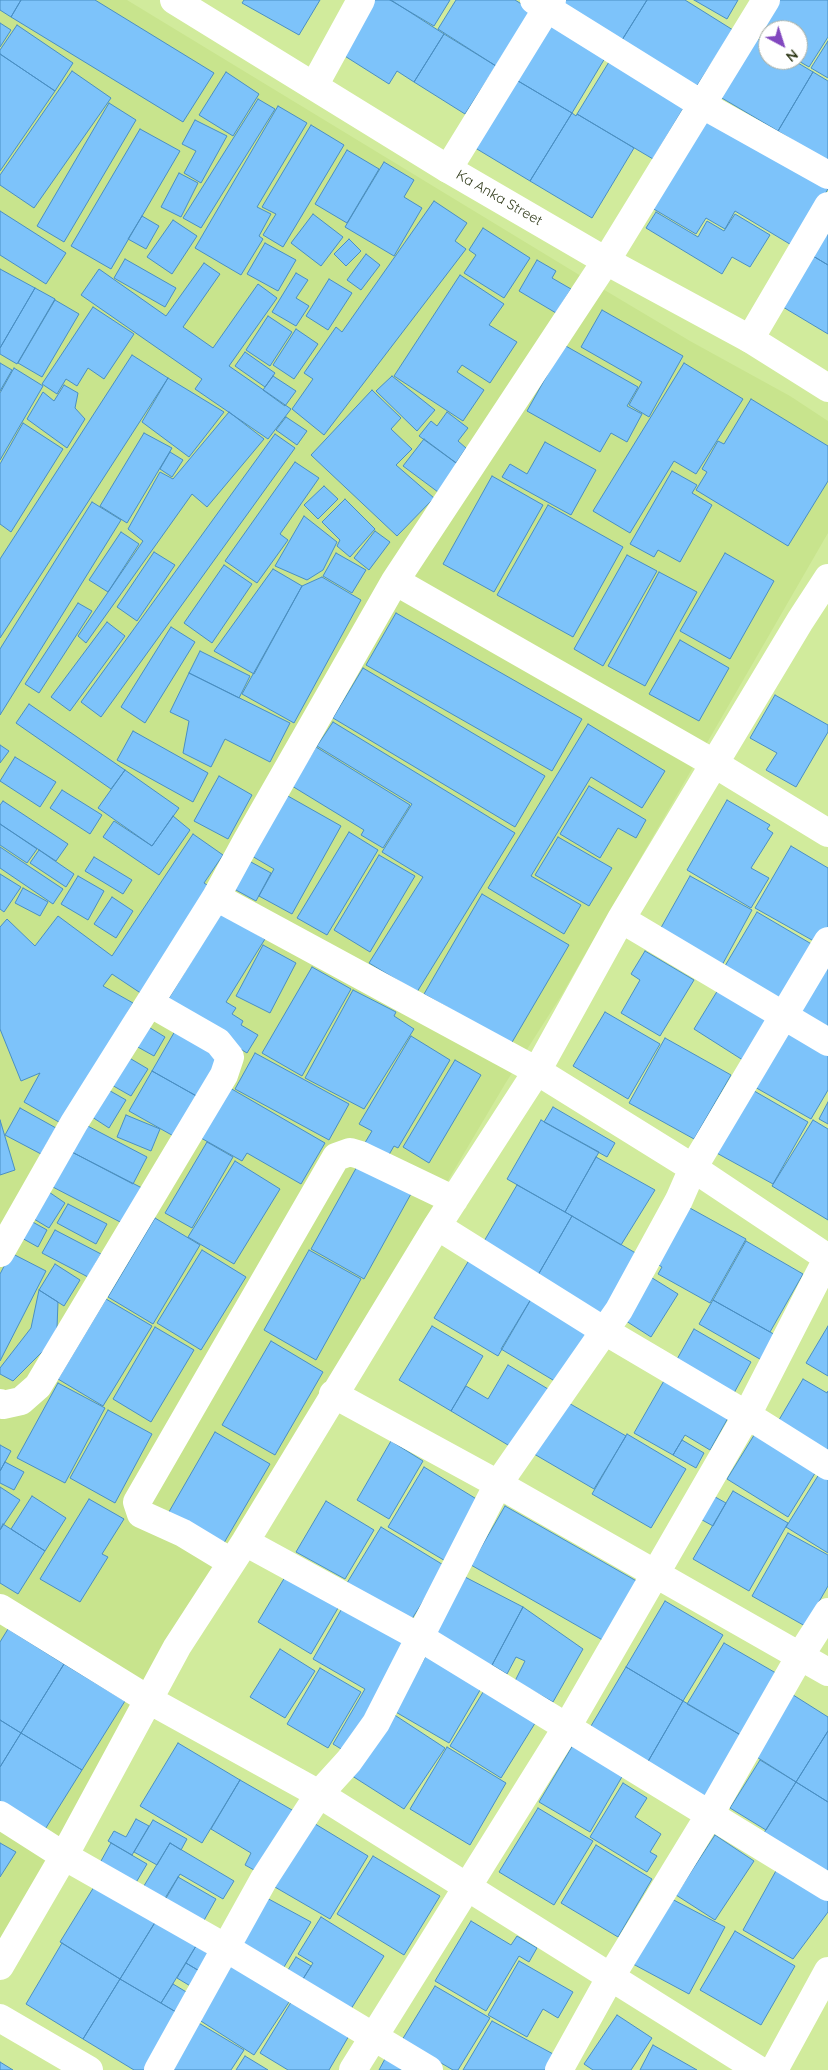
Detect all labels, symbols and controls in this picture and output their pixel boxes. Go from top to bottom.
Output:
north arrow [758,20,808,70]
text: N [782,46,802,66]
street label: Ka Anka Street [453,166,545,230]

